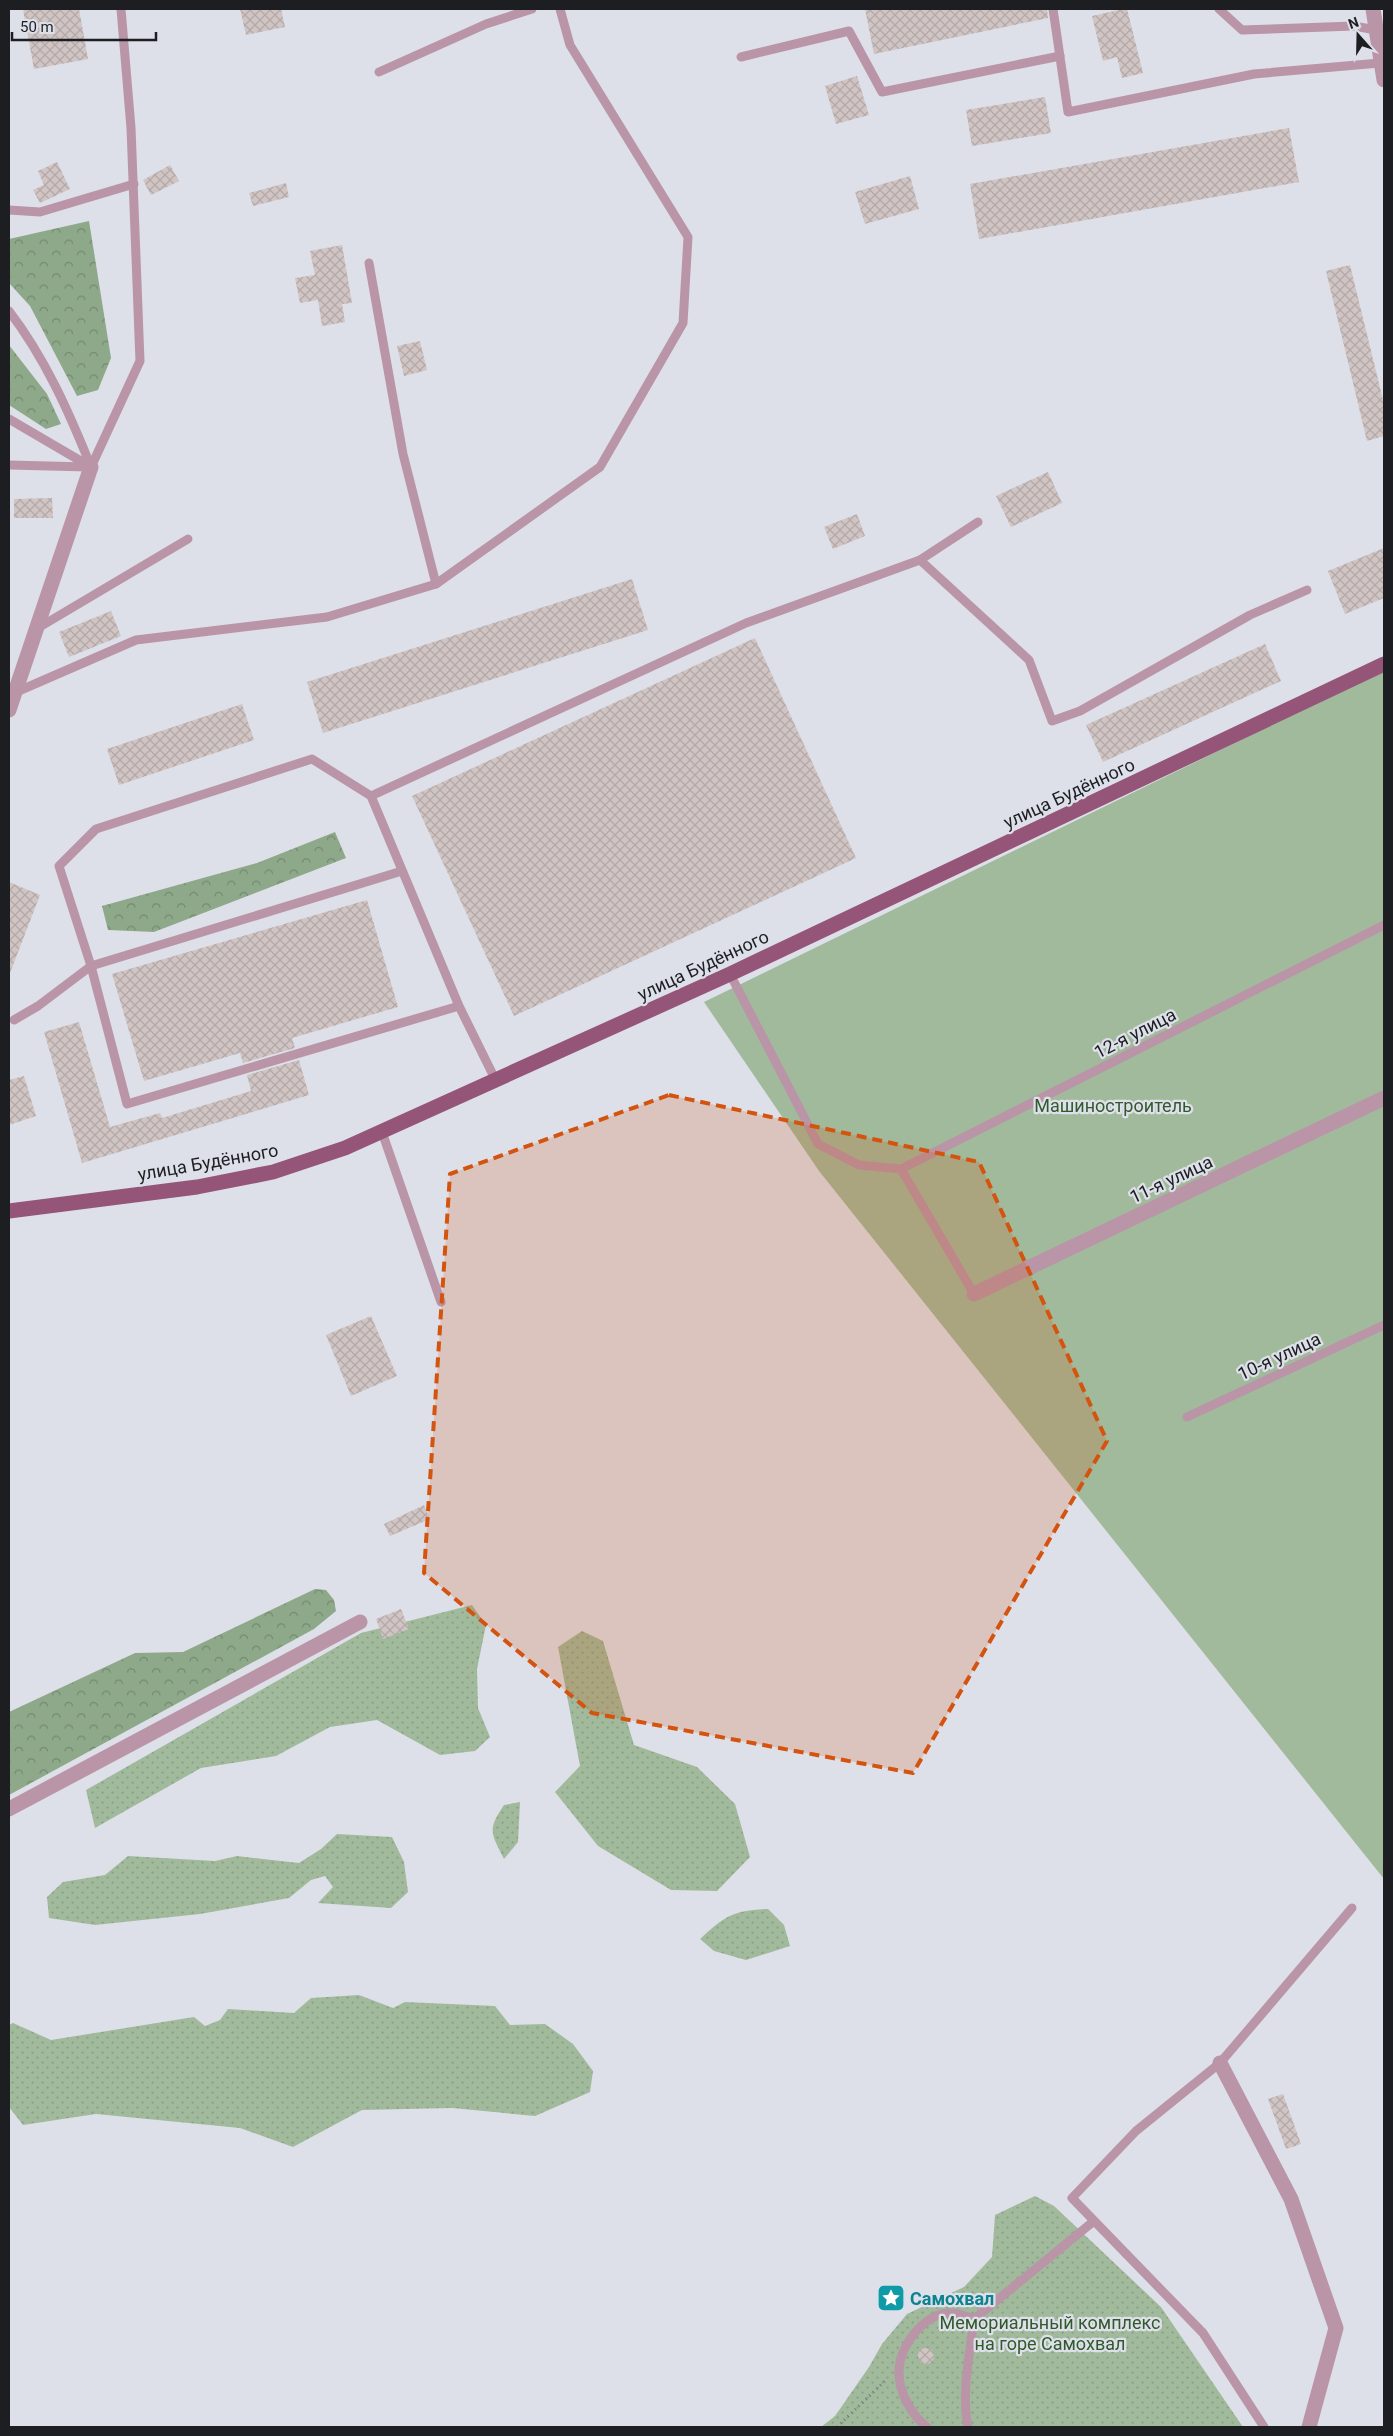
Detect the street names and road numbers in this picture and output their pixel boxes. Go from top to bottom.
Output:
street label: улица Будённого [1000,753,1138,833]
street label: улица Будённого [634,925,772,1005]
street label: 12-я улица [1091,1003,1179,1063]
street label: улица Будённого [136,1139,280,1185]
street label: 11-я улица [1126,1151,1216,1207]
street label: 10-я улица [1234,1328,1324,1384]

